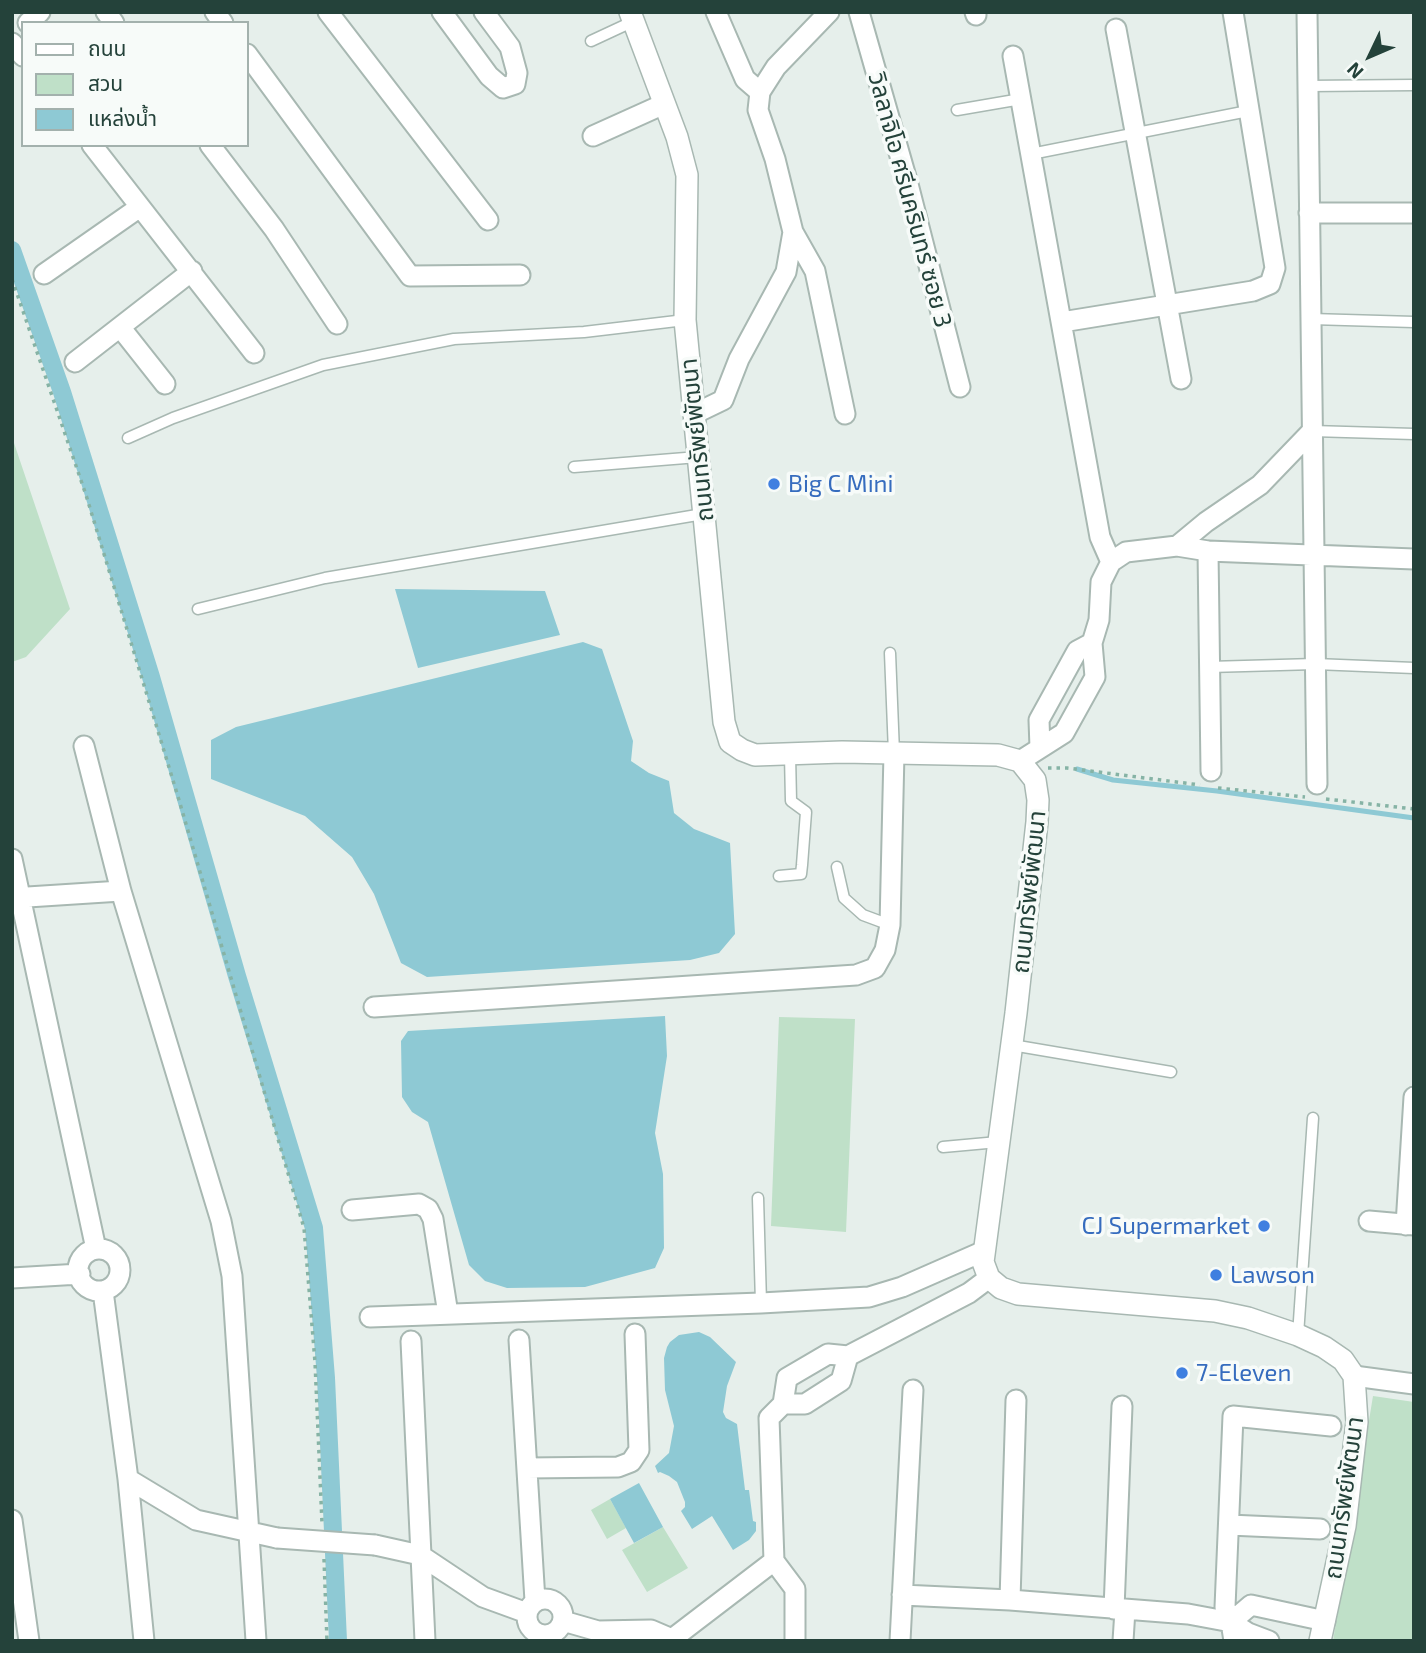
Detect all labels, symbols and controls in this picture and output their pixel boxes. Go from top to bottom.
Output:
legend [21,21,248,147]
north arrow [1335,21,1405,91]
text: ถนน [88,35,126,60]
text: N [1341,58,1368,84]
text: สวน [88,70,123,95]
street label: วิลลาจิโอ ศรีนครินทร์ ซอย 3 [862,70,958,330]
text: แหล่งน้ำ [88,105,157,130]
street label: ถนนทรัพย์พัฒนา [674,357,720,523]
place label: Big C Mini [788,470,894,498]
marker: Big C Mini [766,476,782,492]
street label: ถนนทรัพย์พัฒนา [1006,809,1052,975]
place label: CJ Supermarket [1082,1212,1250,1240]
marker: CJ Supermarket [1256,1218,1272,1234]
place label: Lawson [1230,1261,1315,1289]
marker: Lawson [1208,1267,1224,1283]
place label: 7-Eleven [1196,1359,1291,1387]
marker: 7-Eleven [1174,1365,1190,1381]
street label: ถนนทรัพย์พัฒนา [1318,1415,1370,1581]

